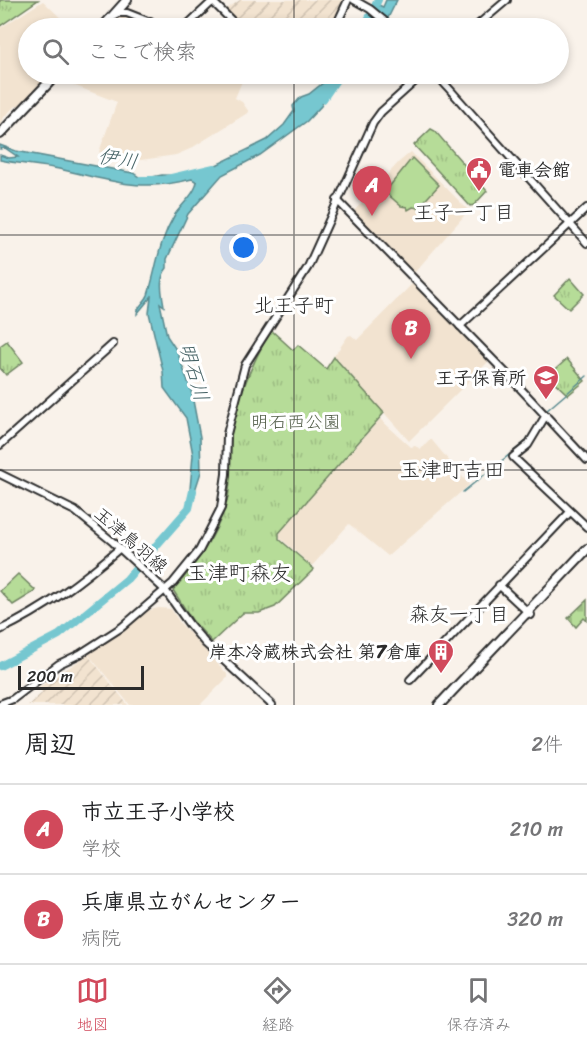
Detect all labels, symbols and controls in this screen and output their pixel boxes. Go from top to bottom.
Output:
search box [18,18,569,84]
text: ここで検索 [87,32,197,71]
icon: search [39,35,72,68]
water label: 伊川 [96,139,140,179]
place label: 電車会館 [498,154,570,186]
public building icon: 電車会館 [464,155,494,193]
pin: A [352,166,392,216]
district label: 王子一丁目 [414,195,514,230]
your location [229,233,258,262]
district label: 北王子町 [254,288,334,323]
pin: B [392,310,430,359]
water label: 明石川 [169,338,219,406]
place label: 王子保育所 [436,362,526,394]
school or university icon: 王子保育所 [531,363,561,401]
park label: 明石西公園 [251,406,341,438]
district label: 玉津町吉田 [400,451,505,489]
street label: 玉津鳥羽線 [87,498,175,582]
district label: 玉津町森友 [187,554,292,592]
district label: 森友一丁目 [409,597,509,632]
place label: 岸本冷蔵株式会社 第7倉庫 [209,636,422,668]
building icon: 岸本冷蔵株式会社 第7倉庫 [426,637,456,675]
text: 200 m [27,662,73,691]
scale bar [18,663,144,690]
text: 周辺 [24,721,76,767]
text: 2件 [531,727,563,762]
text: 市立王子小学校 [81,792,235,831]
text: A [37,812,50,847]
text: 210 m [510,812,563,847]
text: 学校 [81,831,121,866]
text: 兵庫県立がんセンター [81,882,301,921]
text: B [37,902,50,937]
text: 320 m [507,902,563,937]
text: 病院 [81,921,121,956]
tab: 地図 [76,974,109,1039]
tab: 経路 [261,974,294,1039]
tab: 保存済み [447,974,511,1039]

